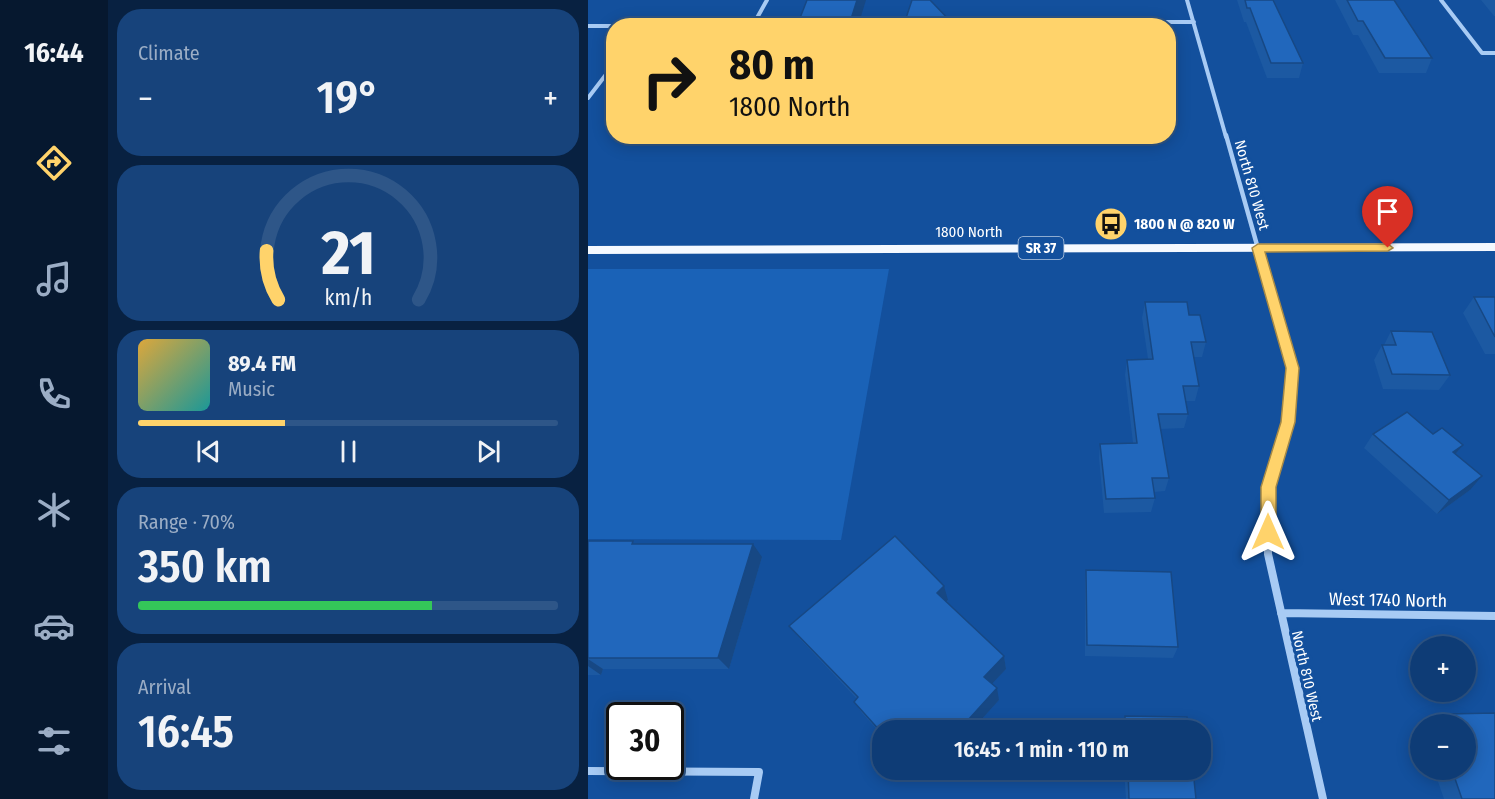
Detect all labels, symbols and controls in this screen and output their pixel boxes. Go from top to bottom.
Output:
text: 16:44 [24,37,84,69]
text: 80 m [729,40,815,90]
text: Climate [138,41,200,65]
icon: right [630,42,708,120]
text: 19° [317,71,379,125]
text: − [138,79,153,119]
text: + [543,79,558,119]
text: 1800 North [729,91,851,123]
street label: North 810 West [1231,138,1273,232]
icon: directions [33,142,75,184]
pin [1362,186,1413,248]
icon: arrive [1371,195,1404,228]
bus stop icon: 1800 N @ 820 W [1093,206,1129,242]
place label: 1800 N @ 820 W [1134,215,1235,233]
text: 21 [320,216,375,291]
street label: 1800 North [935,223,1003,241]
road number: SR 37 [1018,237,1064,259]
icon: music [33,258,75,300]
text: km/h [324,286,372,312]
text: 89.4 FM [228,350,296,377]
icon: phone [33,373,75,415]
text: Music [228,377,275,401]
icon: previous [192,435,225,468]
icon: pause [332,435,365,468]
icon: next [472,435,505,468]
icon: climate [33,489,75,531]
position arrow [1236,500,1300,564]
text: Range · 70% [138,510,235,534]
text: 350 km [138,540,272,594]
street label: West 1740 North [1329,588,1447,612]
icon: car [33,605,75,647]
street label: North 810 West [1288,629,1326,723]
map controls [1410,636,1476,780]
button: + [1410,636,1476,702]
text: Arrival [138,675,191,699]
speed limit sign: 30 [606,702,684,780]
text: 16:45 [138,705,234,759]
button: − [1410,714,1476,780]
icon: filters [33,720,75,762]
text: 16:45 · 1 min · 110 m [954,736,1129,763]

